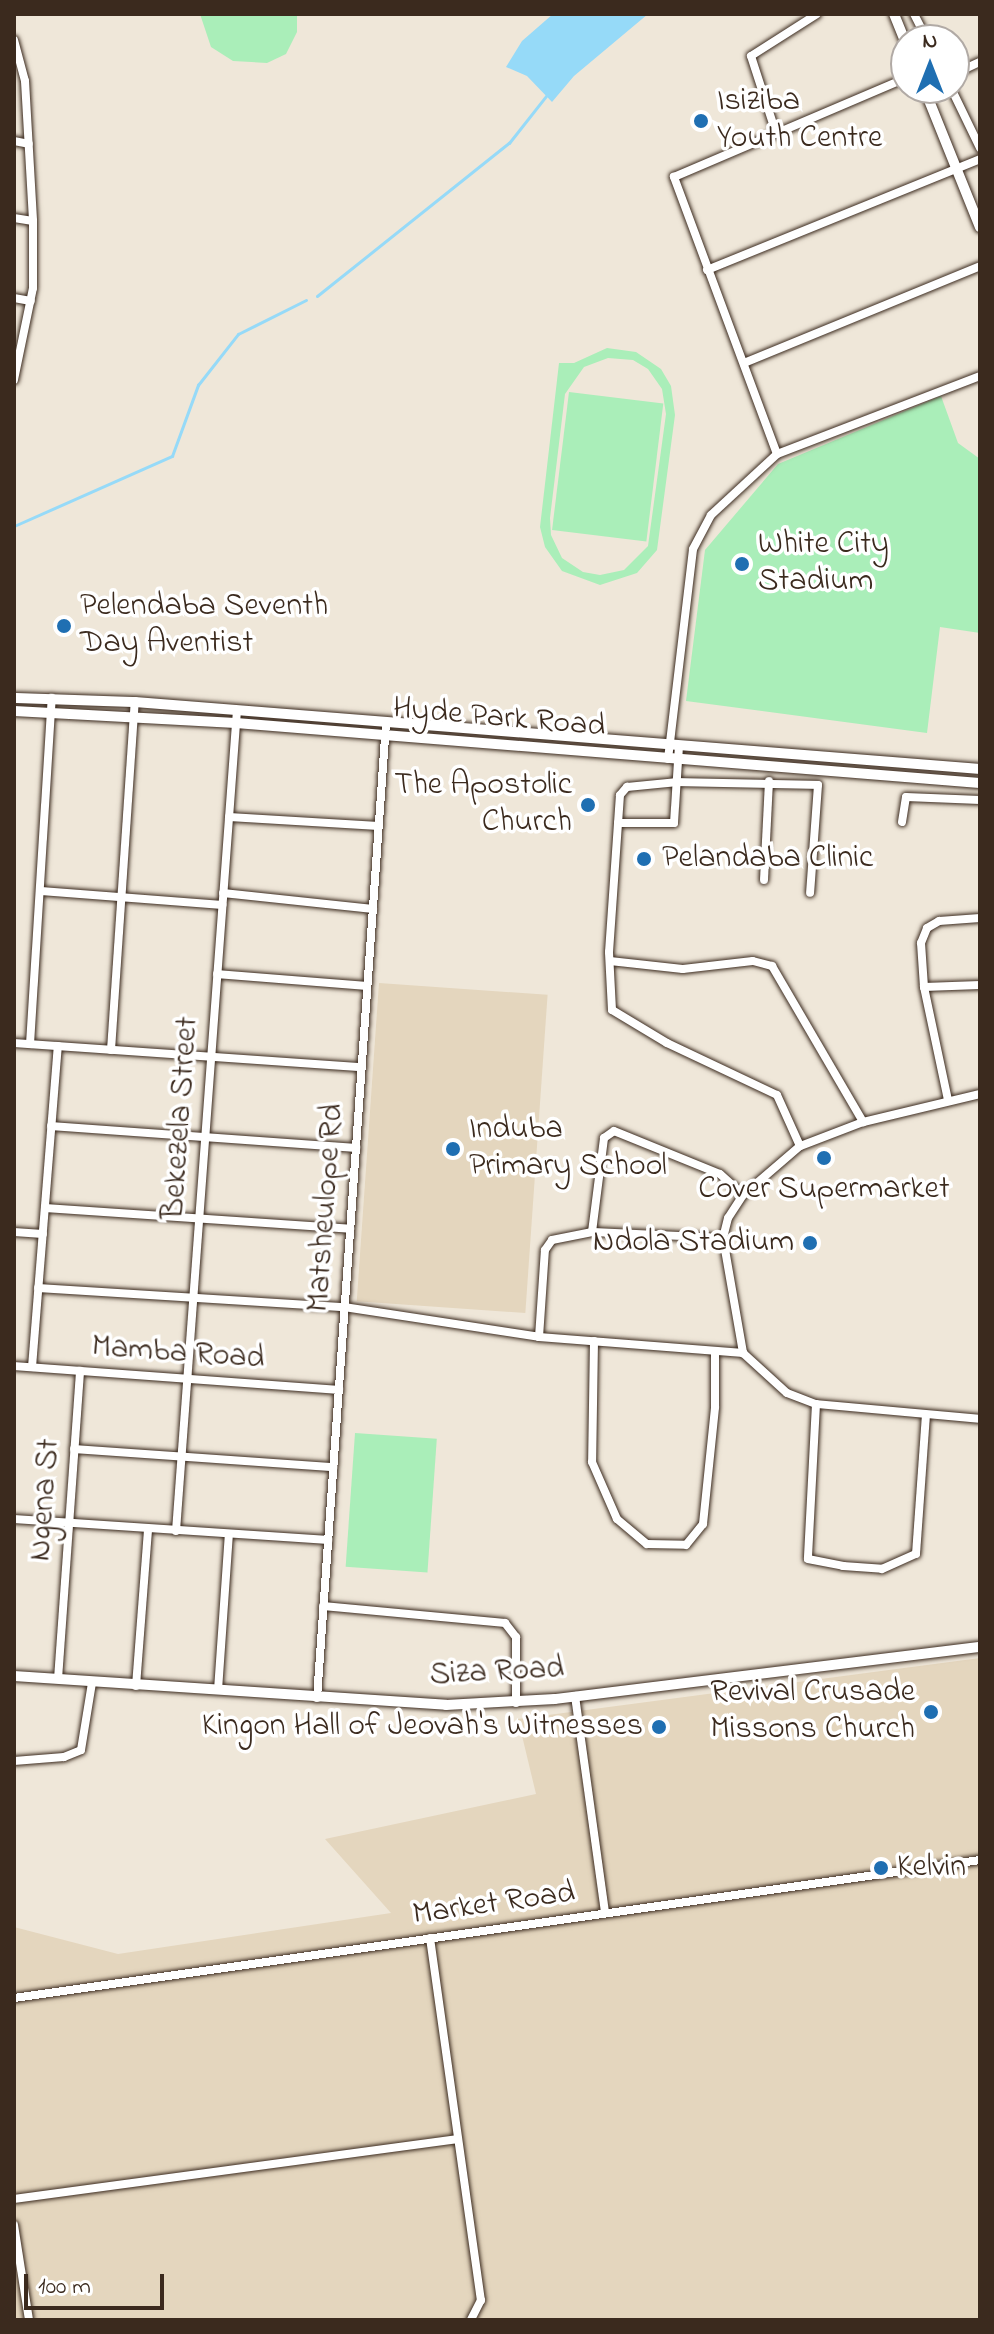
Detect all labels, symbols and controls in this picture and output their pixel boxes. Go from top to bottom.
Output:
north arrow [890,24,970,104]
text: N [923,26,937,58]
place label: Isiziba Youth Centre [717,84,882,159]
marker: Isiziba Youth Centre [692,112,710,130]
place label: White City Stadium [758,527,889,602]
marker: White City Stadium [733,555,751,573]
place label: Pelendaba Seventh Day Aventist [80,589,328,664]
marker: Pelendaba Seventh Day Aventist [55,617,73,635]
street label: Hyde Park Road [391,691,607,747]
place label: The Apostolic Church [394,768,572,843]
marker: The Apostolic Church [579,796,597,814]
place label: Pelandaba Clinic [662,840,873,878]
marker: Pelandaba Clinic [633,848,655,870]
street label: Bekezela Street [156,1015,208,1221]
street label: Matsheulope Rd [301,1102,353,1314]
place label: Induba Primary School [469,1112,667,1187]
marker: Induba Primary School [444,1140,462,1158]
marker: Cover Supermarket [815,1149,833,1167]
place label: Cover Supermarket [698,1171,950,1209]
place label: Ndola Stadium [593,1224,794,1262]
marker: Ndola Stadium [801,1234,819,1252]
street label: Mamba Road [90,1329,266,1379]
street label: Ngena St [23,1437,69,1563]
street label: Siza Road [429,1650,565,1696]
place label: Revival Crusade Missons Church [710,1675,915,1750]
marker: Revival Crusade Missons Church [922,1703,940,1721]
place label: Kingon Hall of Jeovah's Witnesses [202,1708,643,1746]
marker: Kingon Hall of Jeovah's Witnesses [650,1718,668,1736]
place label: Kelvin [897,1849,966,1887]
marker: Kelvin [872,1859,890,1877]
street label: Market Road [410,1875,578,1935]
scale bar [28,2258,168,2308]
text: 100 m [38,2270,91,2305]

